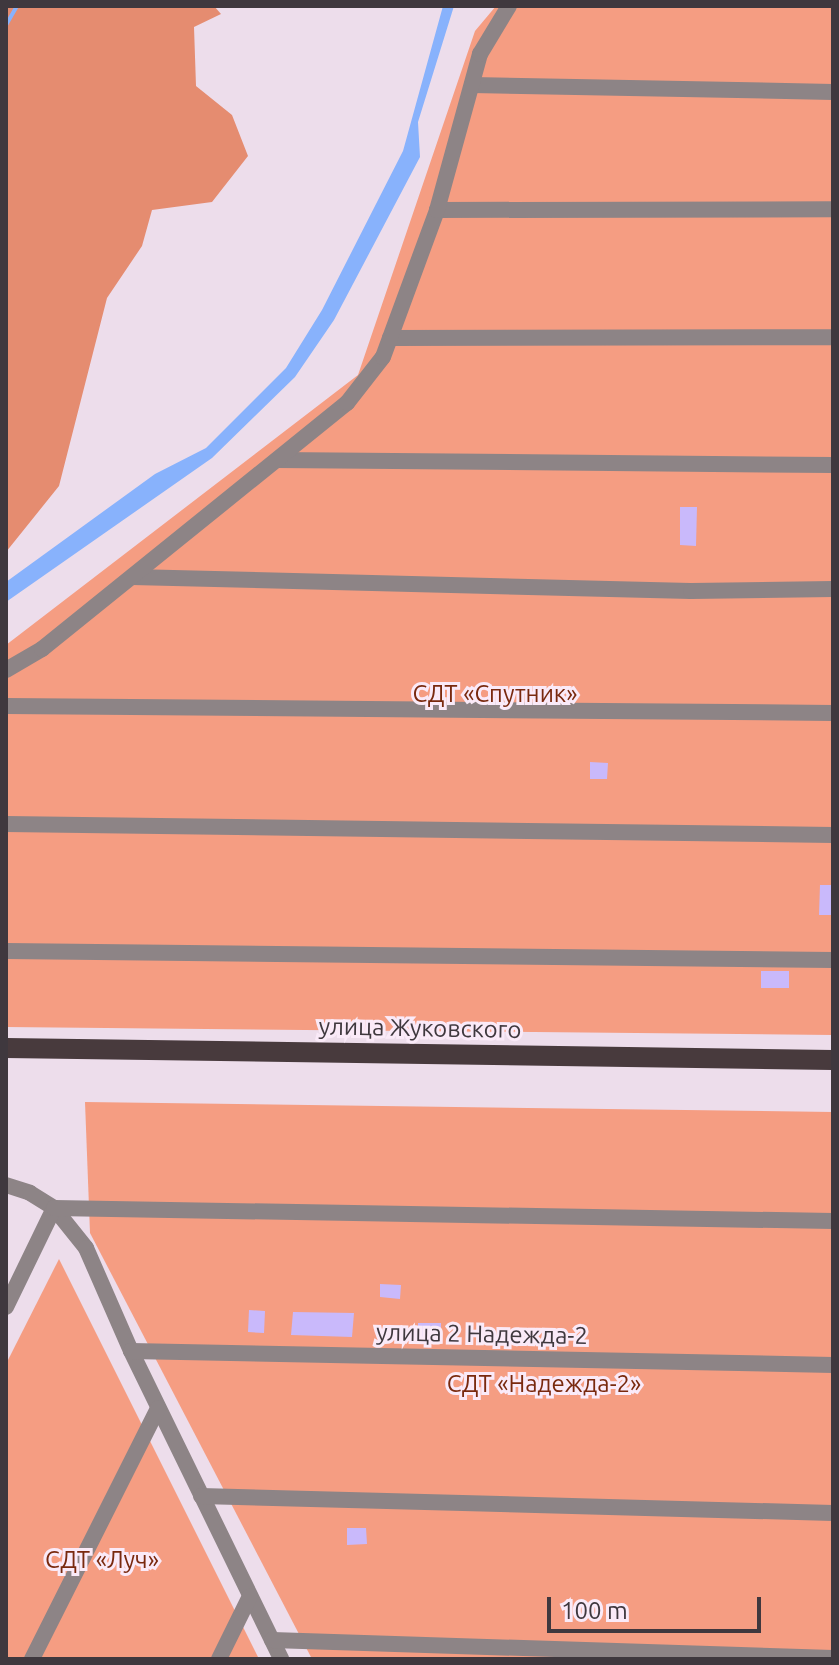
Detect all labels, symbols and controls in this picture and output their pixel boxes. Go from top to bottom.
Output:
park label: СДТ «Спутник» [413,680,577,708]
street label: улица Жуковского [318,1012,522,1044]
street label: улица 2 Надежда-2 [376,1318,588,1350]
park label: СДТ «Надежда-2» [447,1370,641,1398]
park label: СДТ «Луч» [45,1546,159,1574]
scale bar [551,1581,765,1631]
text: 100 m [561,1597,628,1624]

